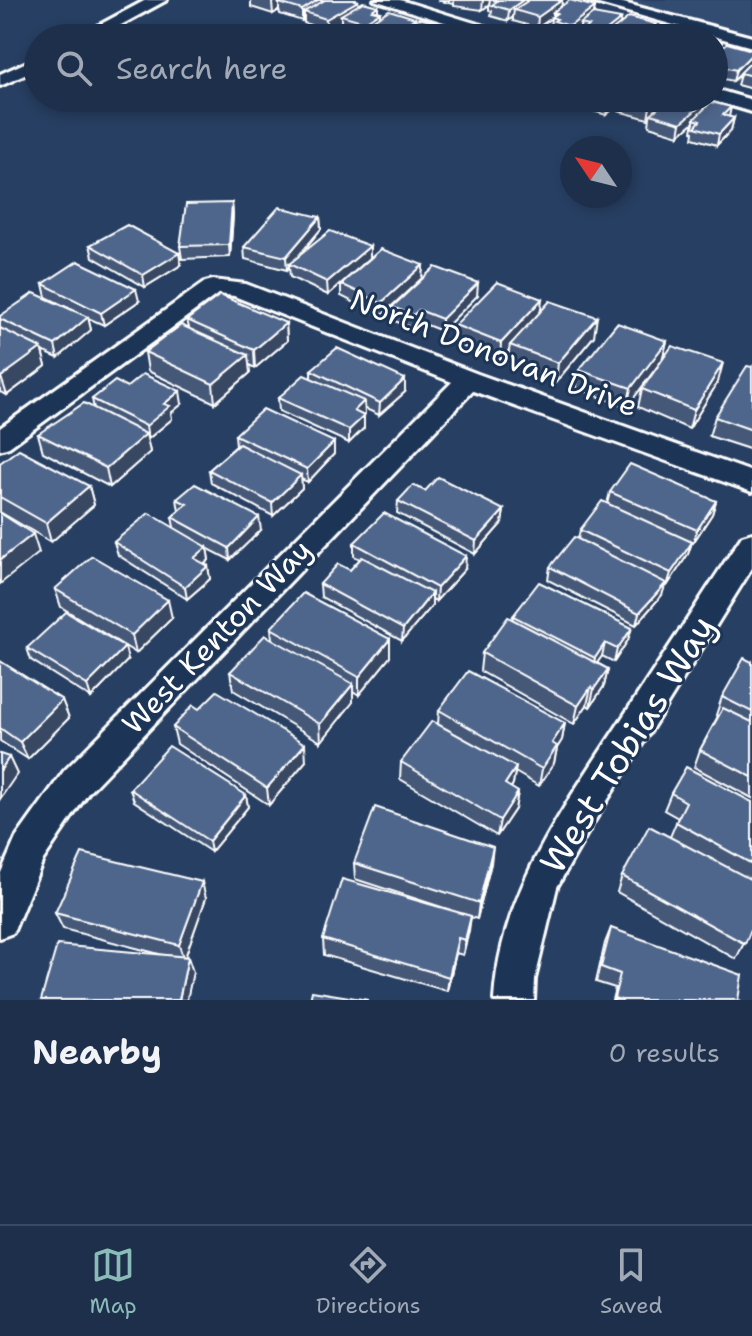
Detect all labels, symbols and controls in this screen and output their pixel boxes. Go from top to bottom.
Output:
search box [24,24,728,112]
icon: search [52,46,96,90]
text: Search here [116,48,287,89]
north arrow [560,136,632,208]
street label: North Donovan Drive [344,279,644,426]
street label: West Kenton Way [113,530,321,743]
street label: West Tobias Way [528,606,727,883]
text: Nearby [32,1029,162,1075]
text: 0 results [608,1035,720,1070]
tab: Map [90,1243,137,1320]
tab: Directions [316,1243,421,1320]
tab: Saved [600,1243,662,1320]

